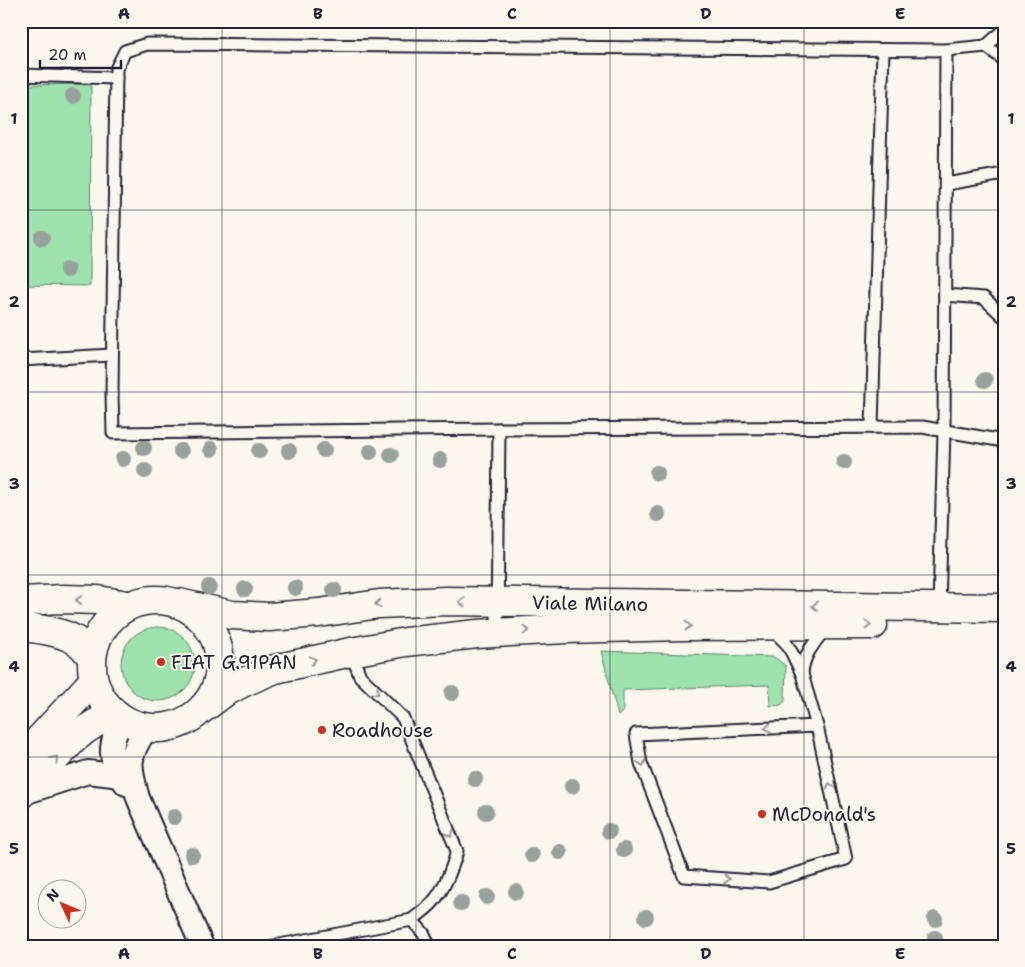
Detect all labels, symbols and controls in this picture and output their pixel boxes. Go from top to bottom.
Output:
text: A [118,3,130,24]
text: B [313,3,323,24]
text: C [507,3,517,24]
text: D [700,3,712,24]
text: E [895,3,905,24]
scale bar [40,38,121,70]
text: 20 m [48,45,87,65]
text: 1 [10,108,18,129]
text: 1 [1007,108,1015,129]
text: 2 [8,291,20,312]
text: 2 [1005,291,1017,312]
text: 3 [8,473,20,494]
text: 3 [1005,473,1017,494]
street label: Viale Milano [532,590,648,617]
one-way arrow [74,594,82,605]
one-way arrow [458,596,466,607]
one-way arrow [374,599,382,610]
one-way arrow [811,601,818,611]
one-way arrow [864,620,872,630]
one-way arrow [684,621,692,631]
one-way arrow [522,625,530,636]
place label: FIAT G.91PAN [171,650,297,675]
one-way arrow [309,655,318,666]
text: 4 [8,656,20,677]
marker: FIAT G.91PAN [155,656,167,668]
text: 4 [1005,656,1017,677]
one-way arrow [371,686,380,695]
place label: Roadhouse [332,718,433,743]
one-way arrow [764,723,772,733]
marker: Roadhouse [316,724,328,736]
one-way arrow [49,756,58,765]
one-way arrow [636,759,647,768]
one-way arrow [825,781,836,790]
place label: McDonald's [772,802,876,827]
marker: McDonald's [756,808,768,820]
one-way arrow [444,829,454,838]
text: 5 [9,838,19,859]
text: 5 [1006,838,1016,859]
one-way arrow [723,873,731,884]
north arrow [38,880,88,930]
text: N [42,885,63,905]
text: A [118,943,130,964]
text: B [313,943,323,964]
text: C [507,943,517,964]
text: D [700,943,712,964]
text: E [895,943,905,964]

